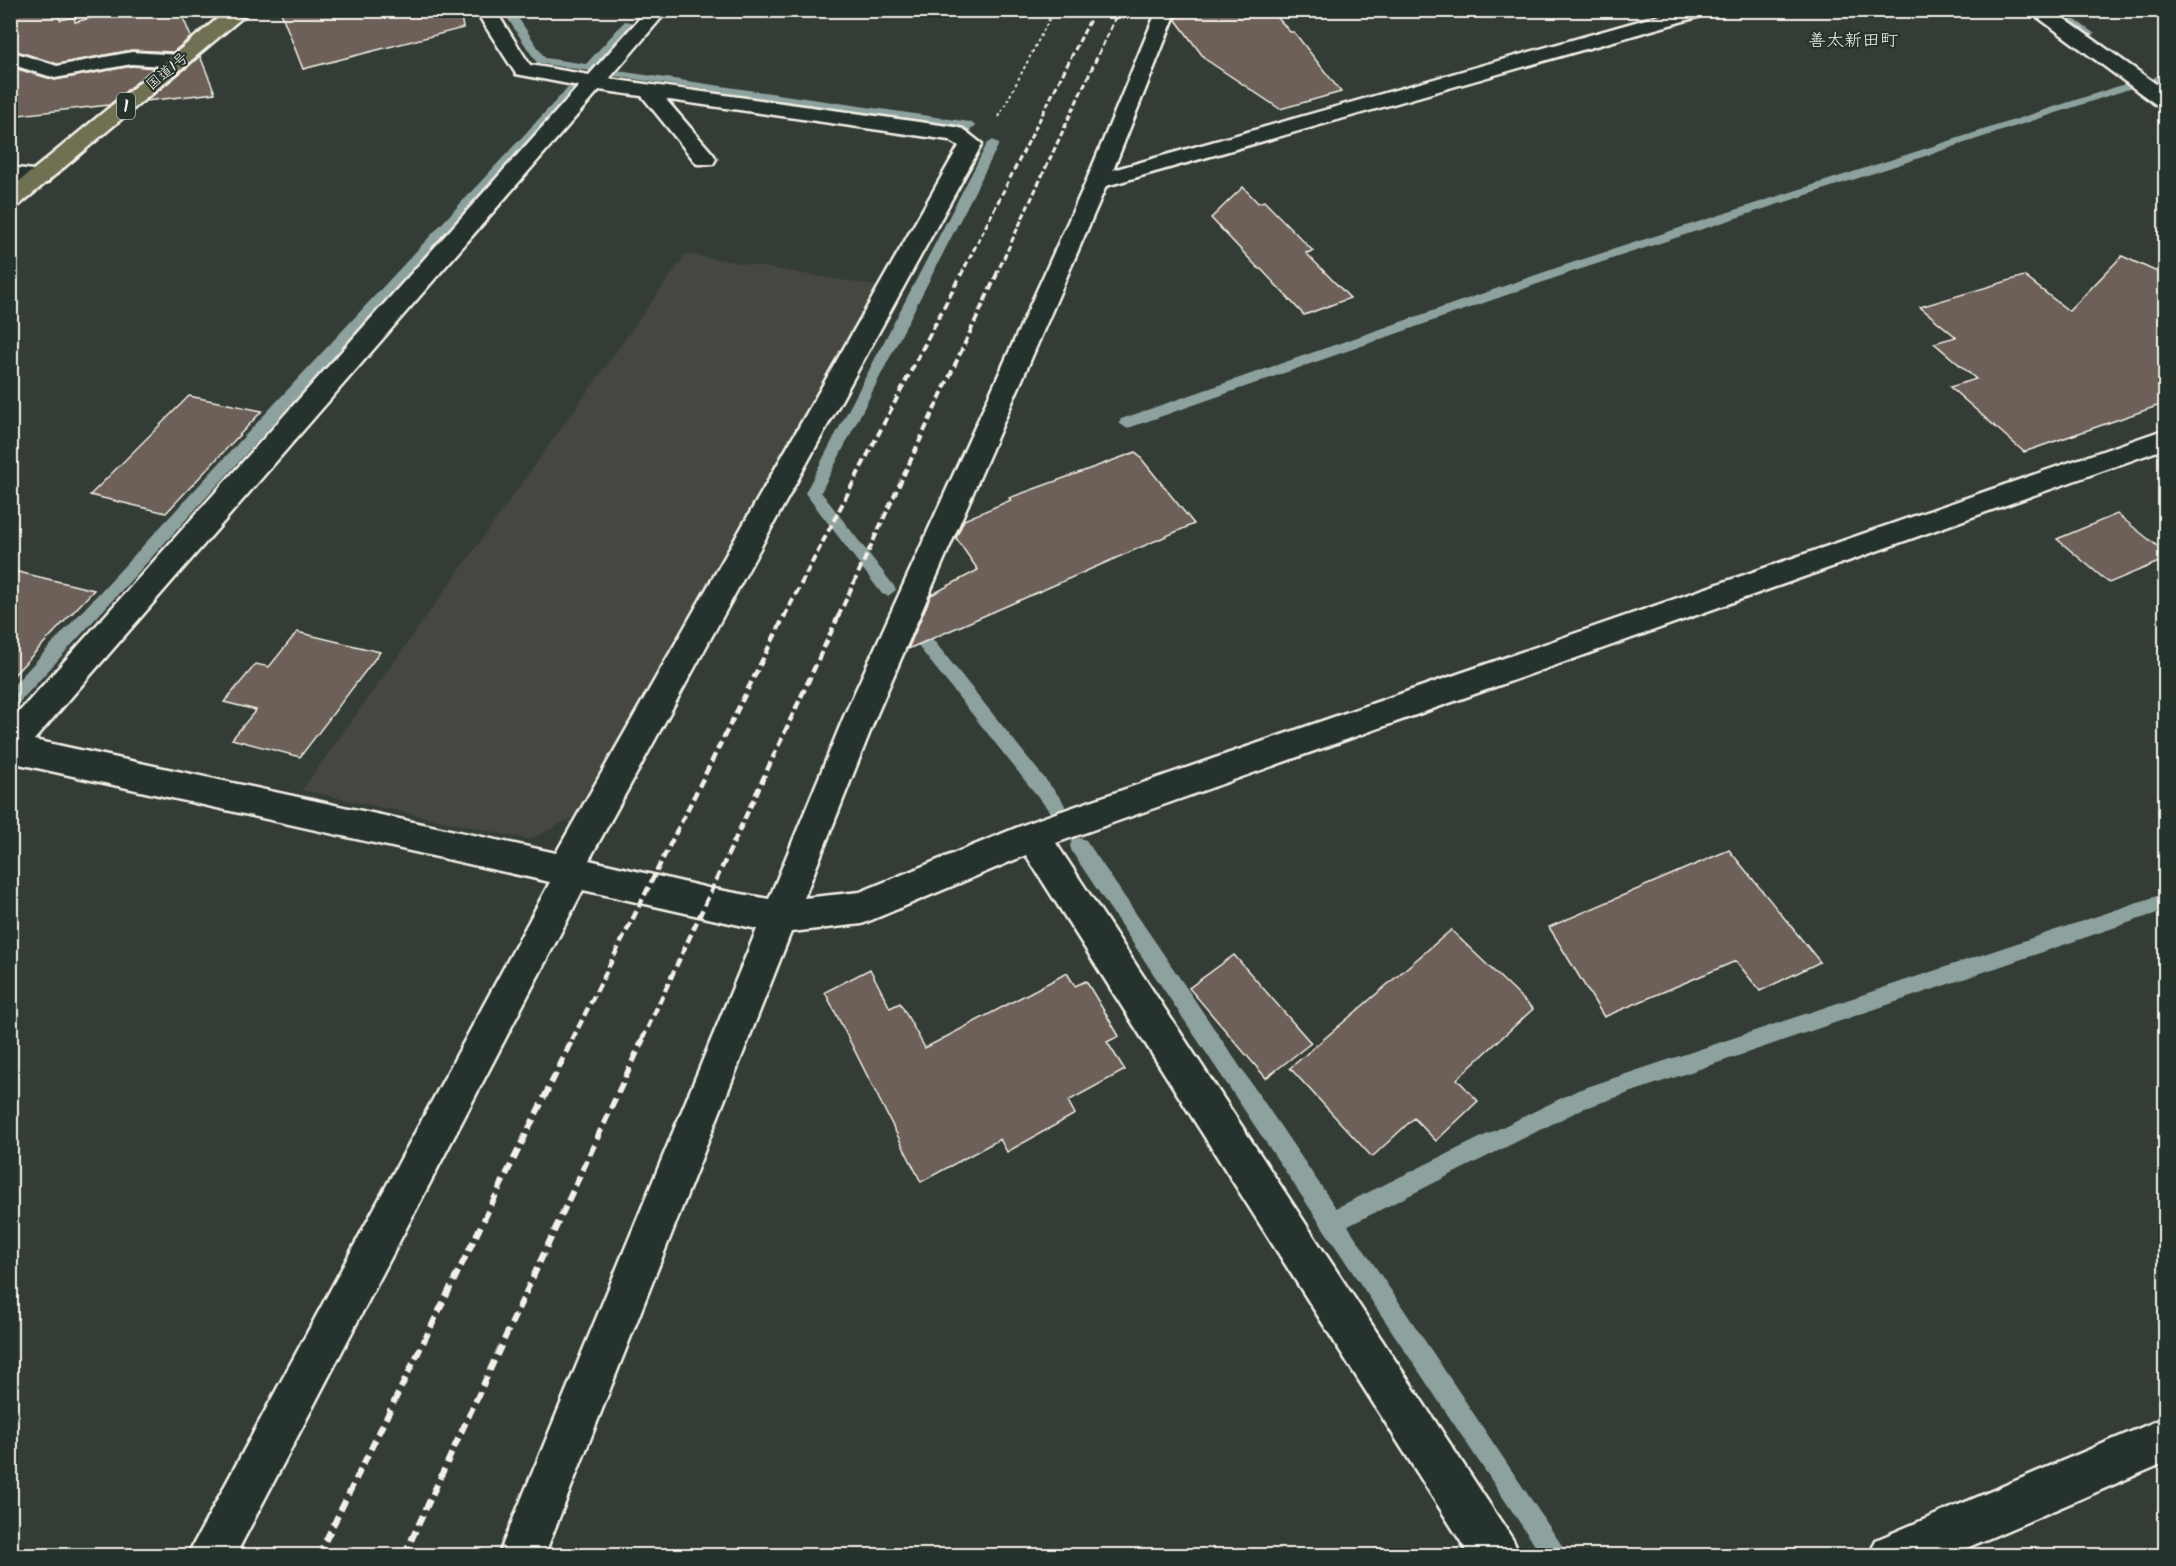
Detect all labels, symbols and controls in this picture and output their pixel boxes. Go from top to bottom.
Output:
district label: 善太新田町 [1808,27,1898,56]
street label: 国道1号 [141,47,194,97]
road number: 1 [117,93,135,119]

